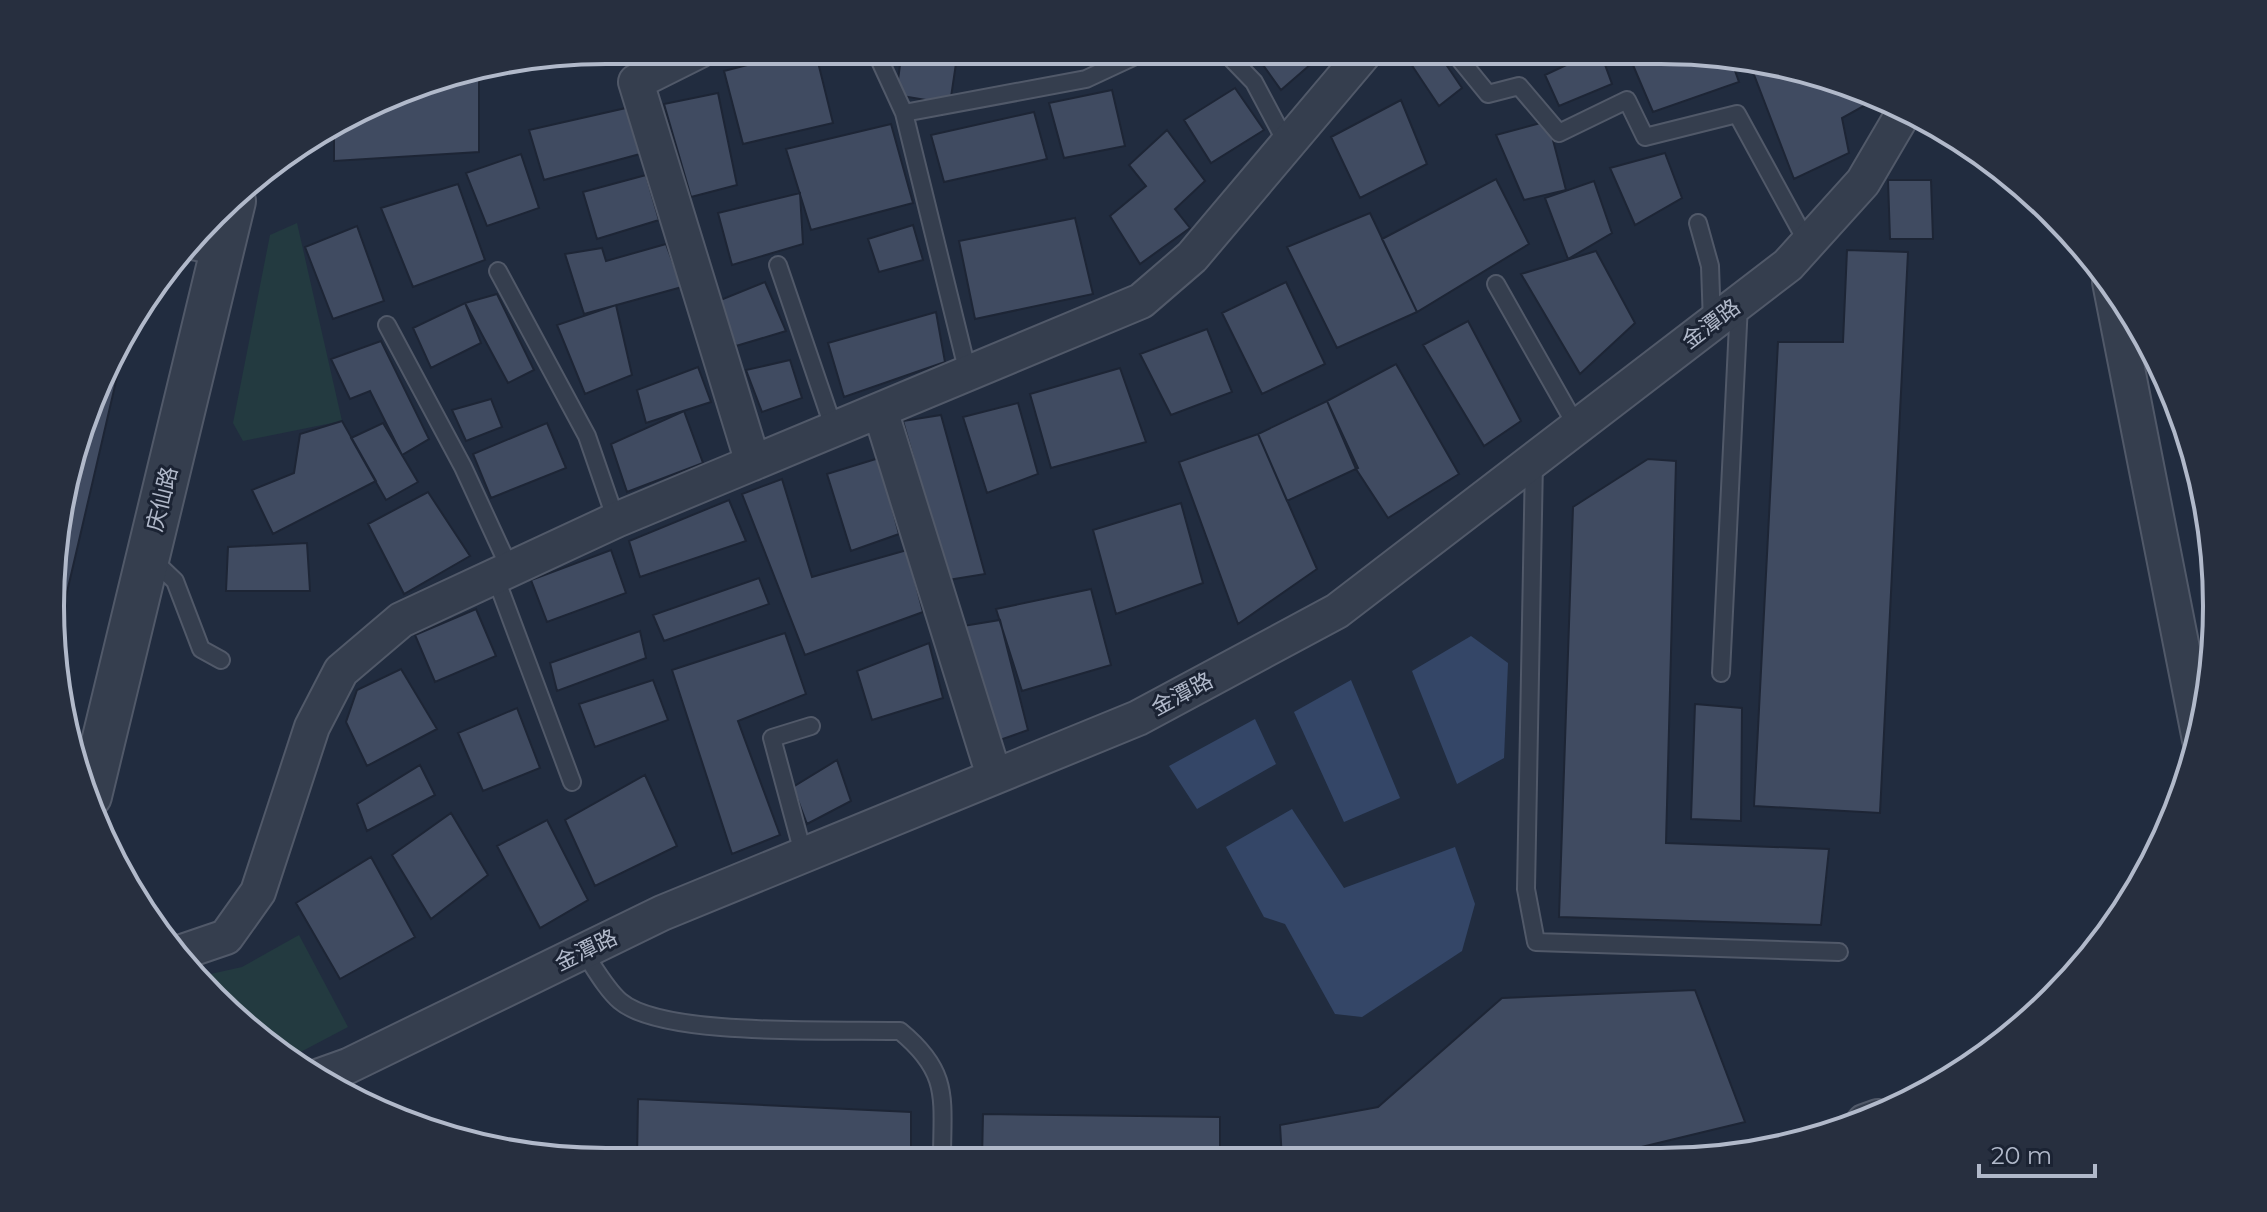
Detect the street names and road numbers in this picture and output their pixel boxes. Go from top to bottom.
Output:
street label: 金潭路 [1677,293,1745,355]
street label: 庆仙路 [141,464,183,534]
street label: 金潭路 [1147,667,1217,721]
street label: 金潭路 [550,923,622,977]

